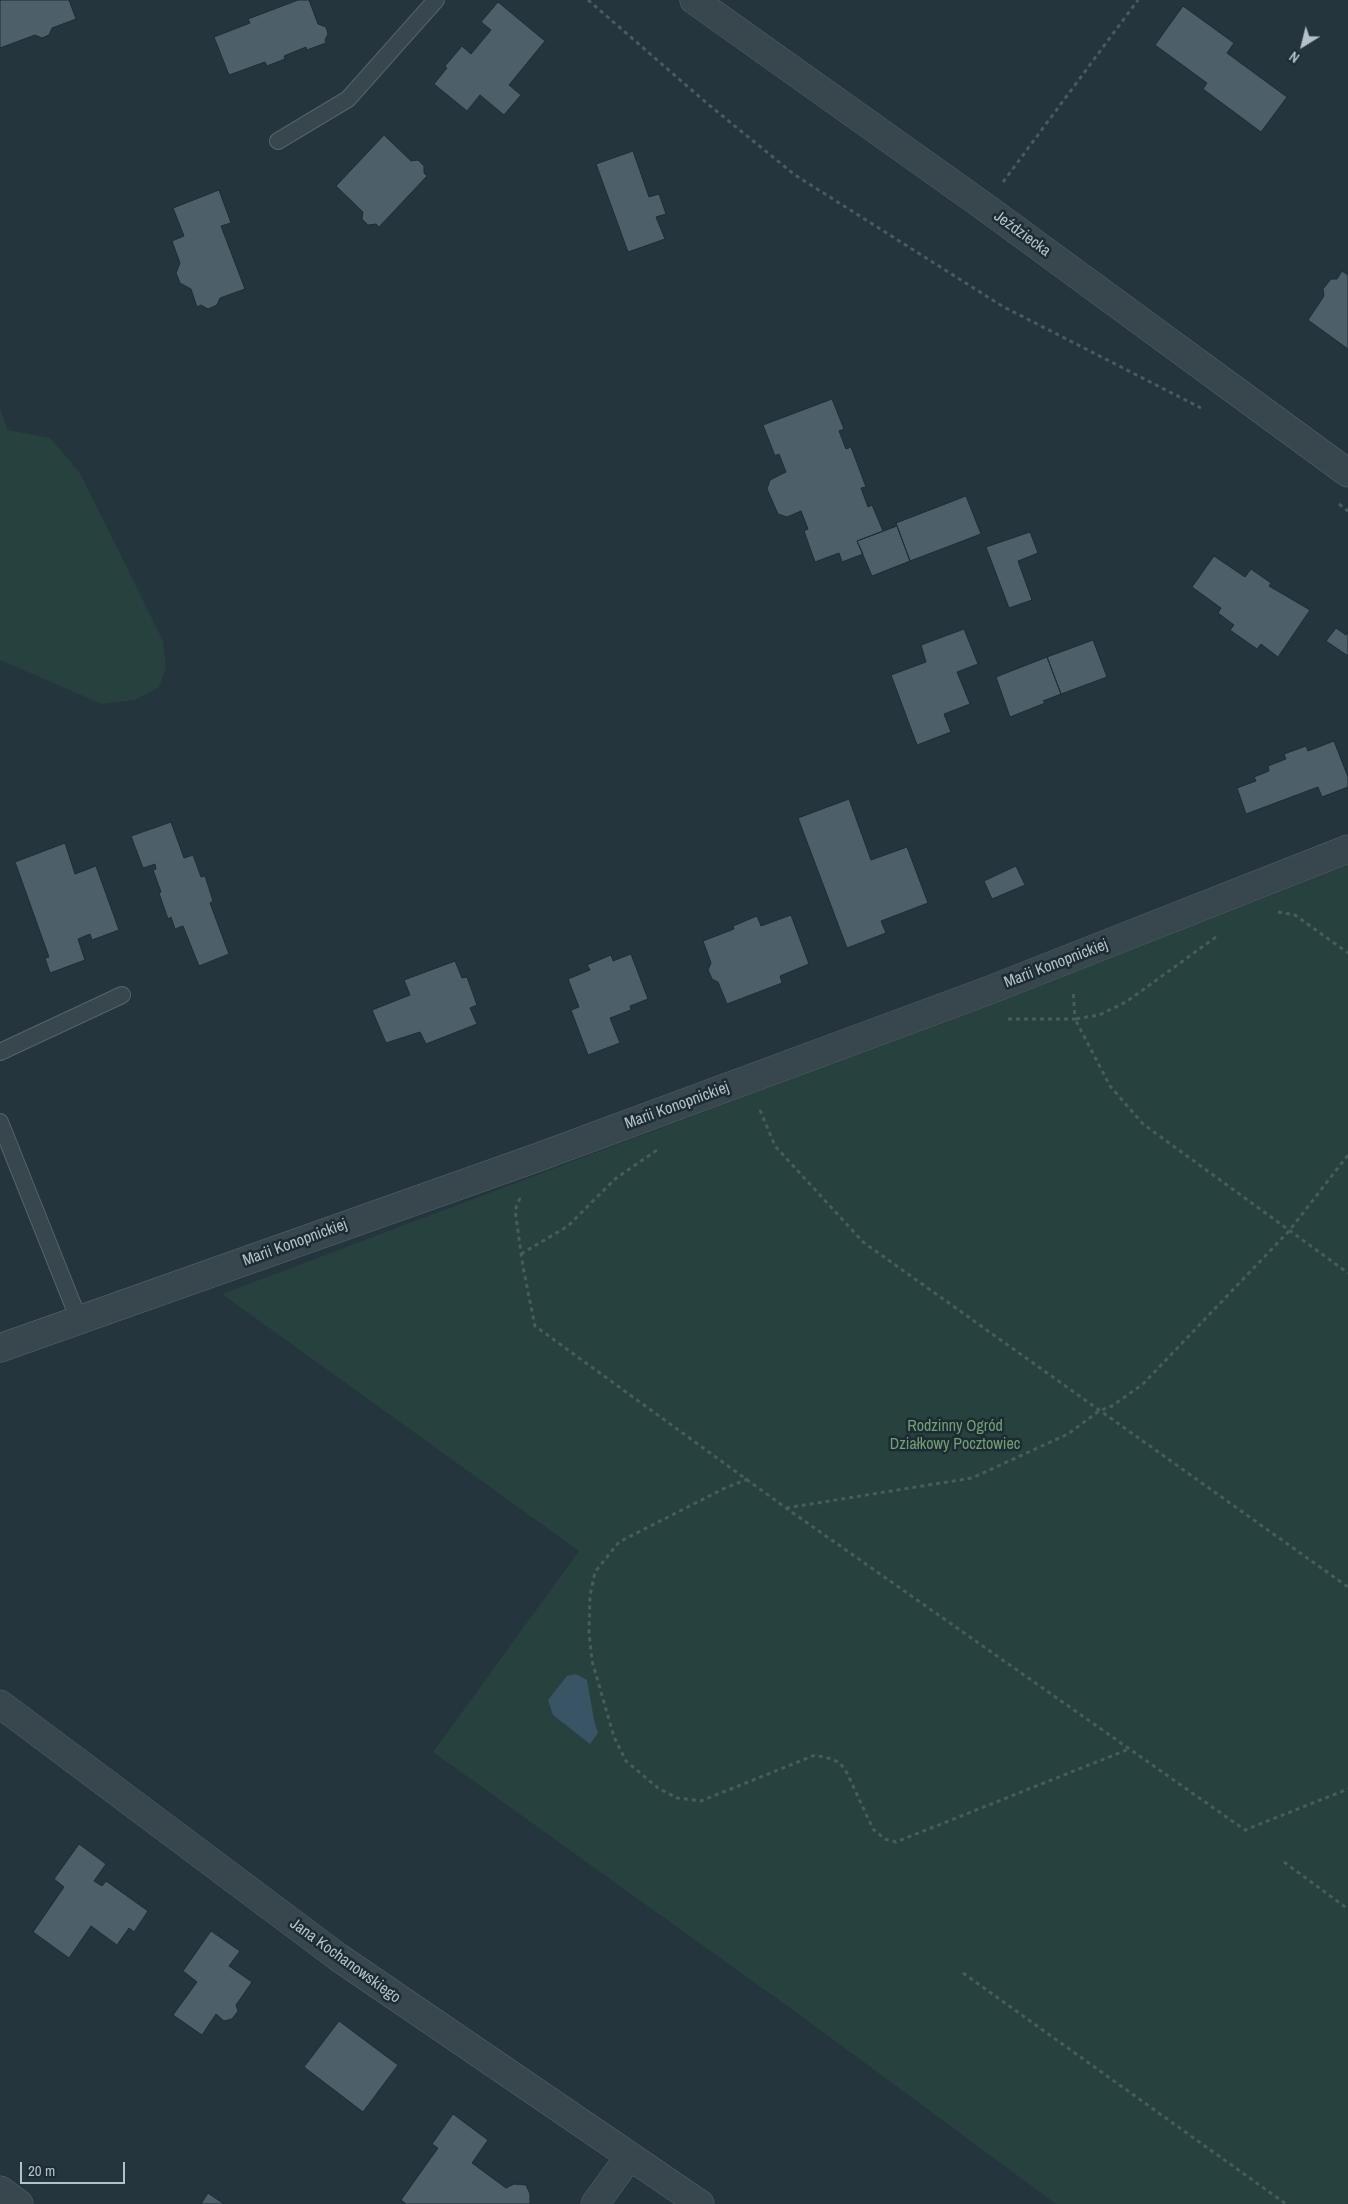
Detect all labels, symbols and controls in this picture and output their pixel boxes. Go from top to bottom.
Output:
north arrow [1278,20,1328,70]
text: N [1286,47,1303,67]
street label: Jeździecka [990,207,1054,261]
street label: Marii Konopnickiej [1001,935,1111,993]
street label: Marii Konopnickiej [622,1078,732,1134]
street label: Marii Konopnickiej [240,1215,350,1271]
park label: Rodzinny Ogród Działkowy Pocztowiec [890,1417,1020,1455]
street label: Jana Kochanowskiego [286,1914,404,2008]
scale bar [22,2152,128,2184]
text: 20 m [28,2160,55,2181]

